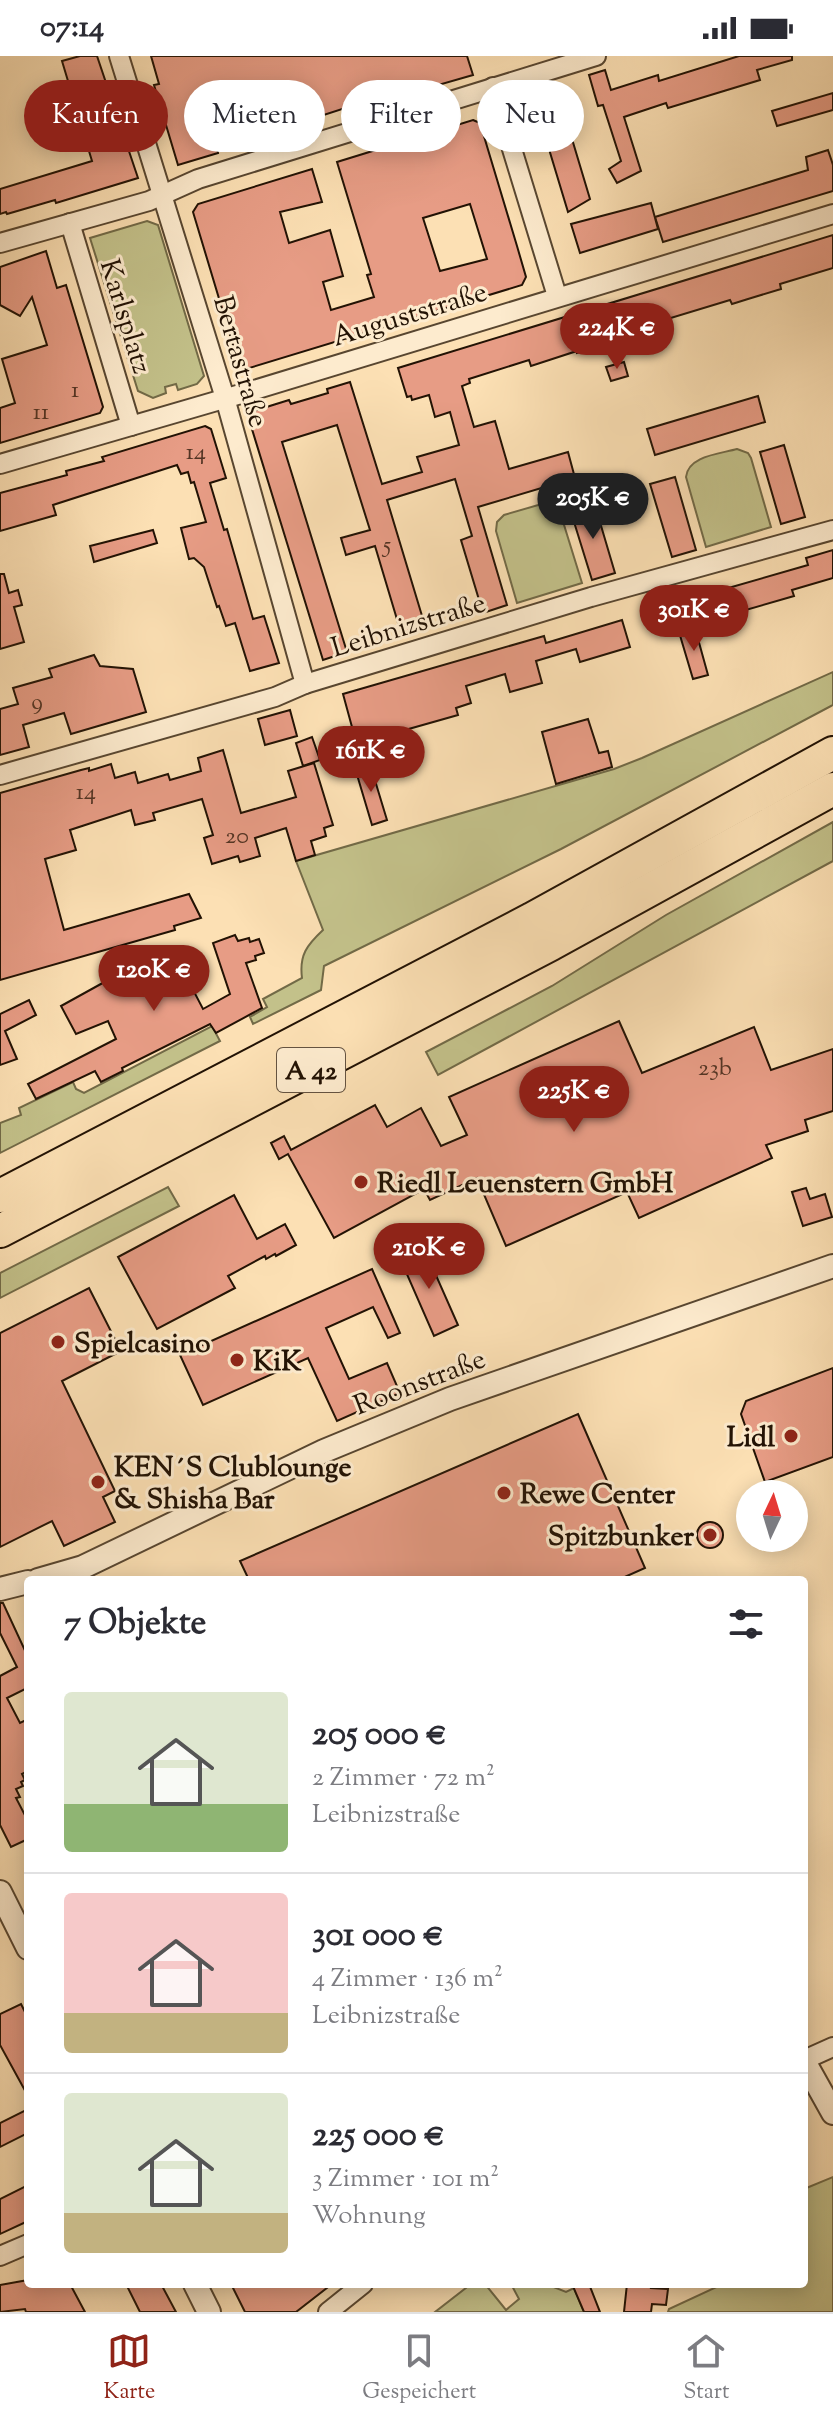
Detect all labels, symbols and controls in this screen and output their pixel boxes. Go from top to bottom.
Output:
text: 07:14 [40,7,104,50]
chip: Kaufen [24,80,168,152]
chip: Mieten [184,80,325,152]
chip: Filter [341,80,461,152]
chip: Neu [477,80,584,152]
street label: Karlsplatz [88,255,161,379]
street label: Auguststraße [327,273,492,358]
street label: Bertastraße [201,291,277,432]
pin: 224K € [552,303,682,371]
text: 224K € [578,310,656,347]
house number: 1 [71,374,79,408]
house number: 11 [33,396,49,430]
house number: 14 [186,436,206,470]
pin: 205K € [528,473,658,541]
text: 205K € [555,480,631,517]
house number: 5 [381,529,391,563]
street label: Leibnizstraße [327,584,491,669]
pin: 301K € [629,585,759,653]
text: 301K € [658,592,730,629]
house number: 9 [31,686,43,720]
pin: 161K € [306,726,436,794]
text: 161K € [336,733,406,770]
house number: 14 [76,776,96,810]
house number: 20 [225,820,249,854]
pin: 120K € [89,945,219,1013]
text: 120K € [116,952,192,989]
road number: A 42 [277,1048,345,1092]
house number: 23b [698,1052,732,1086]
pin: 225K € [509,1066,639,1134]
text: 225K € [537,1073,611,1110]
place label: Riedl Leuenstern GmbH [377,1165,674,1205]
marker: Riedl Leuenstern GmbH [352,1173,370,1191]
pin: 210K € [364,1223,494,1291]
text: 210K € [392,1230,466,1267]
place label: Spielcasino [74,1325,211,1365]
marker: Spielcasino [49,1333,67,1351]
street label: Roonstraße [348,1340,492,1427]
place label: KiK [253,1343,302,1383]
marker: KiK [228,1351,246,1369]
place label: Lidl [727,1419,775,1459]
marker: Lidl [782,1427,800,1445]
place label: KEN´S Clublounge & Shisha Bar [114,1449,351,1521]
marker: KEN´S Clublounge & Shisha Bar [89,1473,107,1491]
place label: Rewe Center [520,1476,676,1516]
north arrow [736,1480,808,1552]
map controls [736,1480,808,1552]
marker: Rewe Center [495,1484,513,1502]
place label: Spitzbunker [548,1518,694,1558]
marker: Spitzbunker [701,1526,719,1544]
text: 7 Objekte [64,1600,206,1649]
icon: filters [724,1602,768,1646]
text: 205 000 € [312,1711,447,1760]
icon: home [128,1724,224,1820]
text: 2 Zimmer · 72 m² [312,1760,495,1797]
text: Leibnizstraße [312,1797,460,1834]
text: 301 000 € [312,1912,444,1961]
icon: home [128,1925,224,2021]
text: 4 Zimmer · 136 m² [312,1961,503,1998]
text: Leibnizstraße [312,1998,460,2035]
text: 225 000 € [312,2112,445,2161]
icon: home [128,2125,224,2221]
text: 3 Zimmer · 101 m² [312,2161,499,2198]
text: Wohnung [312,2198,426,2235]
tab: Karte [103,2329,155,2409]
tab: Gespeichert [362,2329,476,2409]
tab: Start [683,2329,729,2409]

